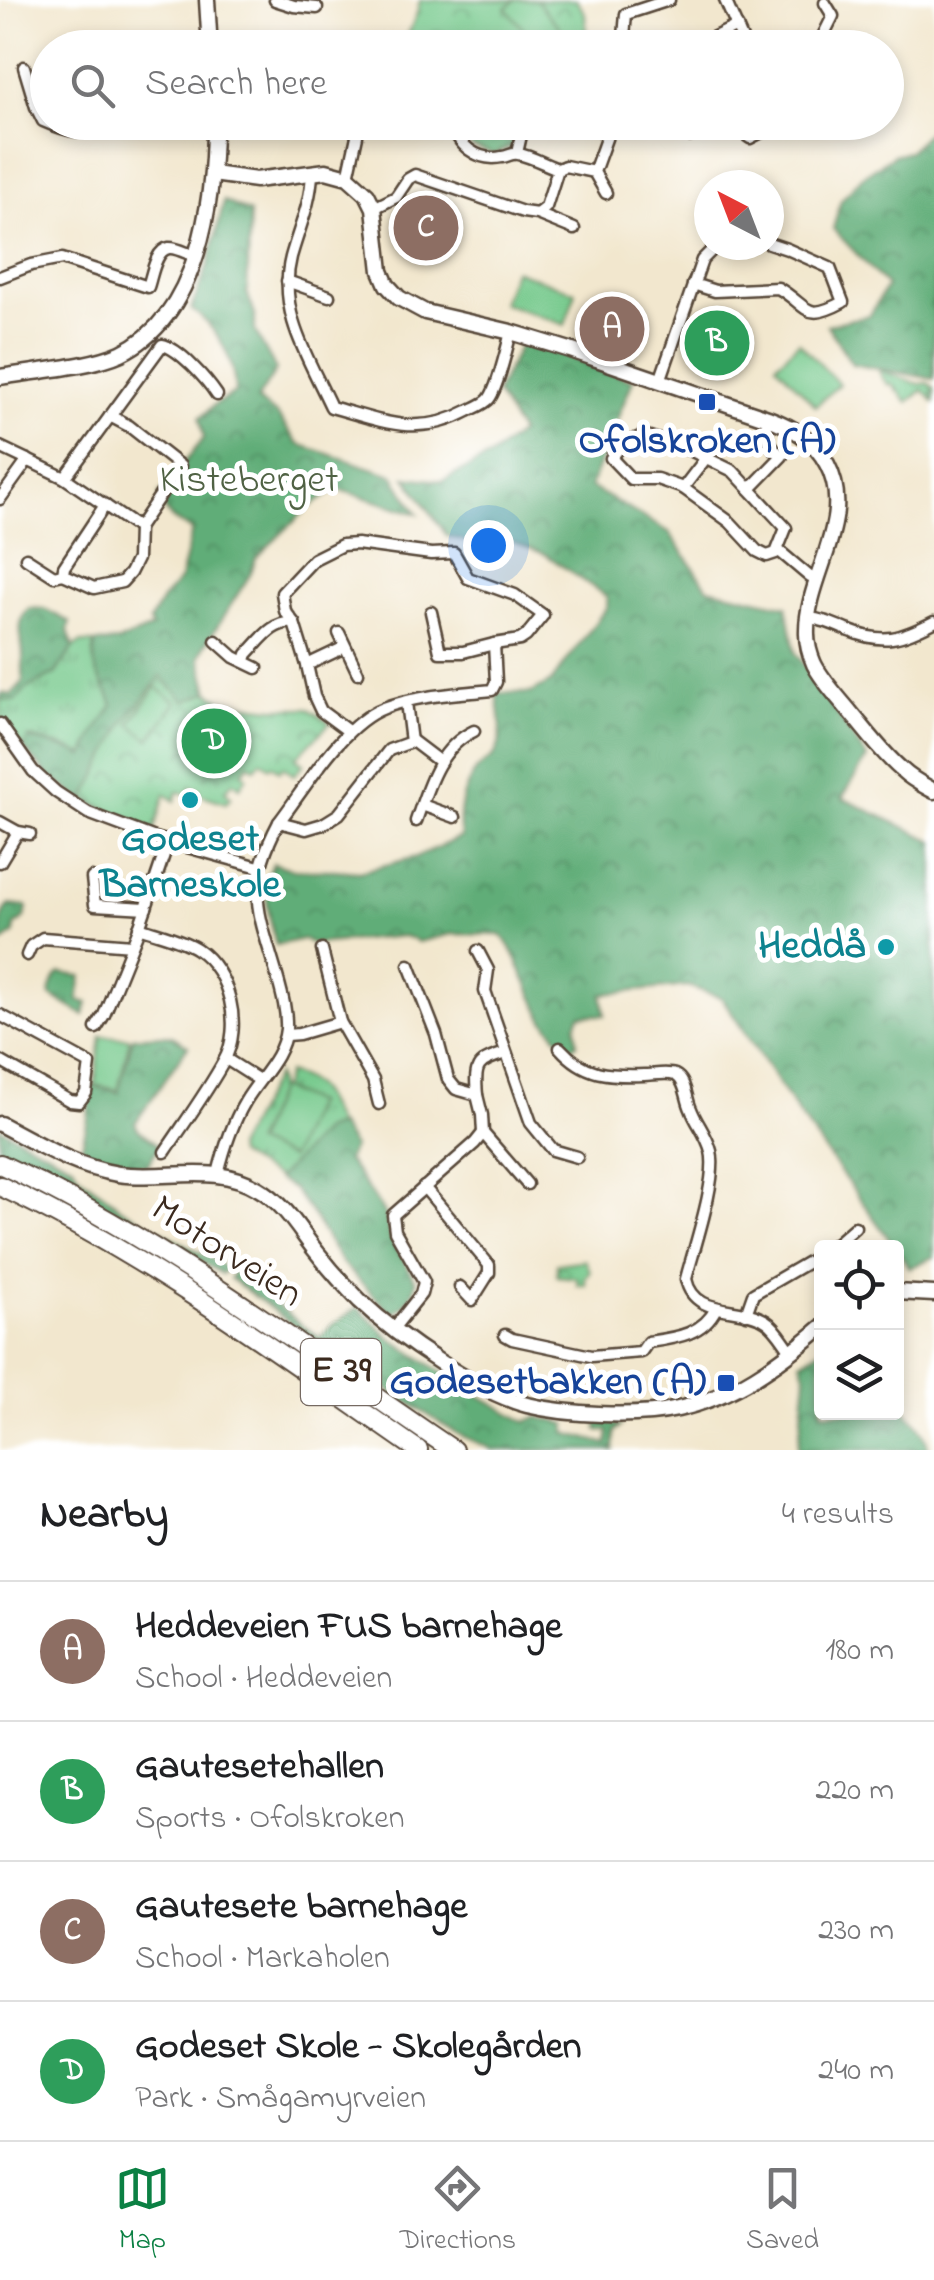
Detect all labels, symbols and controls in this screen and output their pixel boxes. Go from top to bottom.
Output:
search box [30,30,904,140]
text: Search here [145,57,327,113]
icon: search [65,58,120,113]
north arrow [694,170,784,260]
pin: C [394,190,458,266]
pin: A [580,292,644,366]
pin: B [684,306,750,380]
marker: Ofolskroken (A) [696,391,718,413]
place label: Ofolskroken (A) [579,413,836,472]
park label: Kisteberget [159,452,339,511]
your location [463,520,514,571]
pin: D [182,704,246,778]
marker: Godeset Barneskole [179,789,201,811]
place label: Godeset Barneskole [98,811,281,916]
place label: Heddå [758,918,866,977]
marker: Heddå [875,936,897,958]
street label: Motorveien [138,1182,314,1324]
map controls [814,1240,904,1420]
button: locate [814,1240,904,1330]
button: layers [814,1330,904,1420]
road number: E 39 [301,1339,381,1405]
place label: Godesetbakken (A) [389,1354,706,1413]
marker: Godesetbakken (A) [715,1372,737,1394]
text: Nearby [40,1485,168,1546]
text: 4 results [782,1492,894,1539]
text: Heddeveien FUS barnehage [135,1600,562,1656]
text: A [63,1628,82,1675]
text: 180 m [825,1628,894,1675]
text: School · Heddeveien [135,1656,392,1703]
text: Gautesetehallen [135,1740,384,1796]
text: B [62,1768,83,1815]
text: 220 m [816,1768,894,1815]
text: Sports · Ofolskroken [135,1796,404,1843]
text: Gautesete barnehage [135,1880,467,1936]
text: C [64,1908,81,1955]
text: 230 m [818,1908,894,1955]
text: School · Markaholen [135,1936,390,1983]
text: Godeset Skole - Skolegården [135,2020,582,2076]
text: D [61,2048,84,2095]
text: 240 m [818,2048,894,2095]
text: Park · Smågamyrveien [135,2076,426,2123]
tab: Map [115,2161,170,2262]
tab: Directions [400,2161,516,2262]
tab: Saved [746,2161,819,2262]

